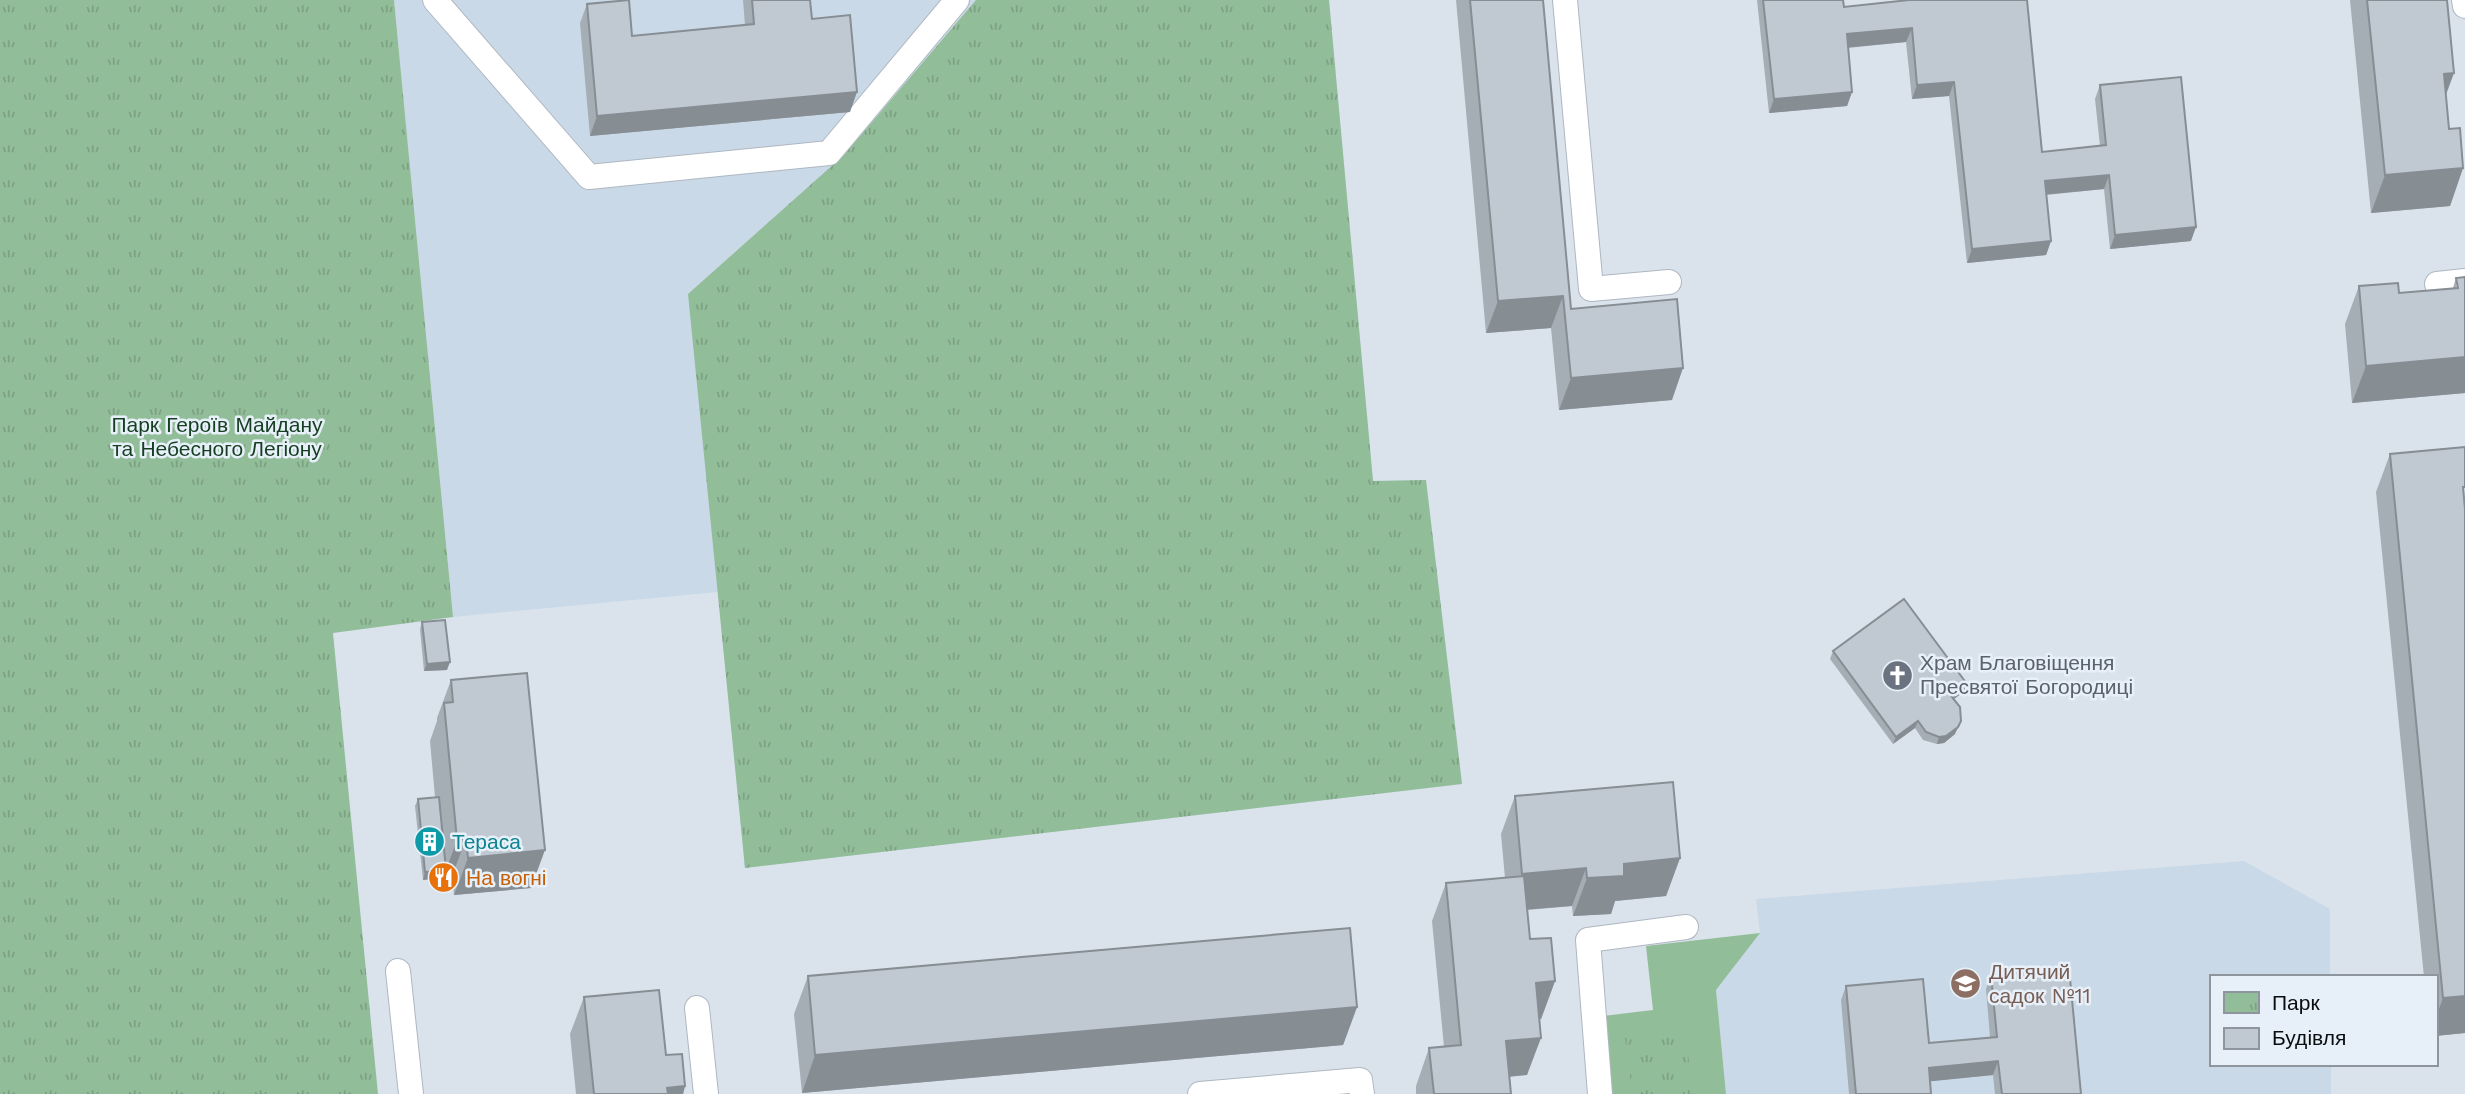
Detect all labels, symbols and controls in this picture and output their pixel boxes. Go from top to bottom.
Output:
park label: Парк Героїв Майдану та Небесного Легіону [111,412,323,461]
place label: Храм Благовіщення Пресвятої Богородиці [1920,650,2133,699]
church icon: Храм Благовіщення Пресвятої Богородиці [1880,658,1914,692]
building icon: Тераса [412,825,446,859]
place label: Тераса [452,829,521,854]
restaurant icon: На вогні [426,861,460,895]
place label: На вогні [466,865,547,890]
place label: Дитячий садок №11 [1989,959,2091,1008]
school or university icon: Дитячий садок №11 [1949,967,1983,1001]
legend [2210,975,2437,1066]
text: Парк [2272,990,2320,1015]
text: Будівля [2272,1025,2346,1050]

